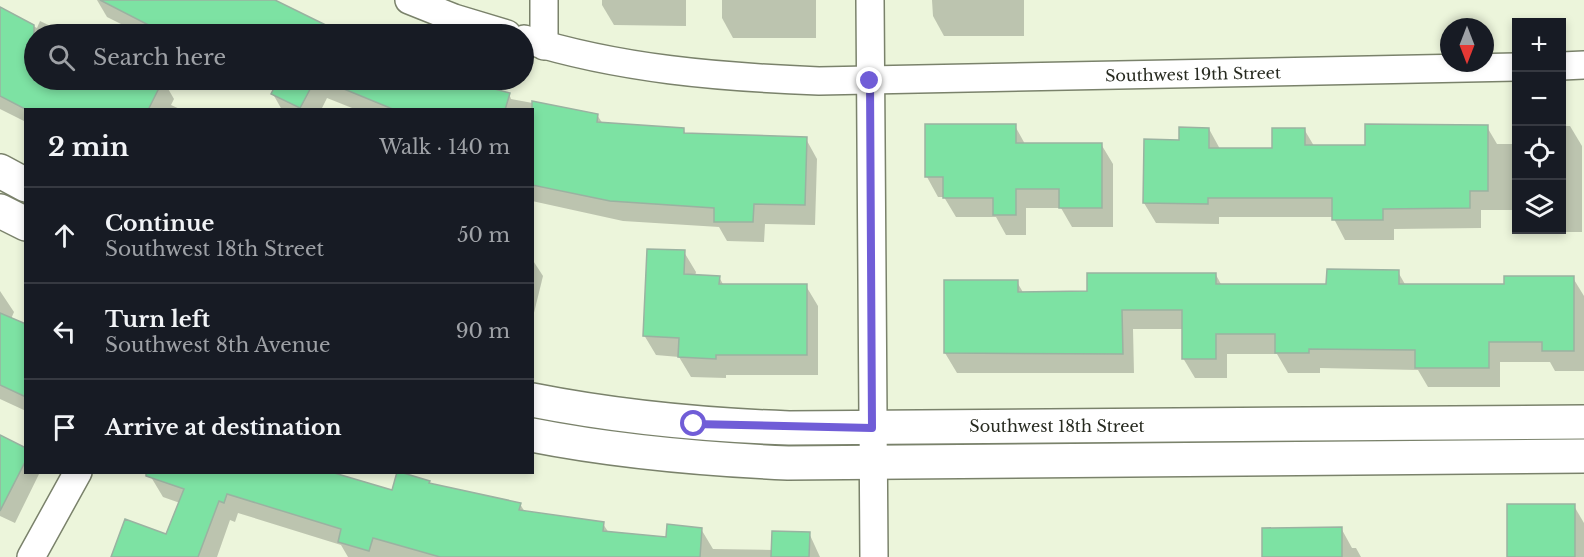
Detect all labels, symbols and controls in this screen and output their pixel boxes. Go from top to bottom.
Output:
north arrow [1440,18,1494,72]
map controls [1512,18,1566,234]
button: + [1512,18,1566,72]
search box [24,24,534,90]
icon: search [45,41,78,74]
text: Search here [93,44,226,71]
street label: Southwest 19th Street [1105,62,1281,86]
route end [856,67,882,93]
button: − [1512,72,1566,126]
button: locate [1512,126,1566,180]
text: 2 min [48,131,129,163]
text: Walk · 140 m [379,135,510,159]
button: layers [1512,180,1566,234]
text: Continue [105,210,214,237]
icon: ahead [48,219,81,252]
text: 50 m [457,223,510,247]
text: Southwest 18th Street [105,237,324,261]
text: Turn left [105,306,210,333]
icon: left [48,315,81,348]
text: 90 m [456,319,510,343]
text: Southwest 8th Avenue [105,333,330,357]
route start [680,410,706,436]
icon: arrive [48,411,81,444]
text: Arrive at destination [105,414,342,441]
street label: Southwest 18th Street [969,416,1145,436]

